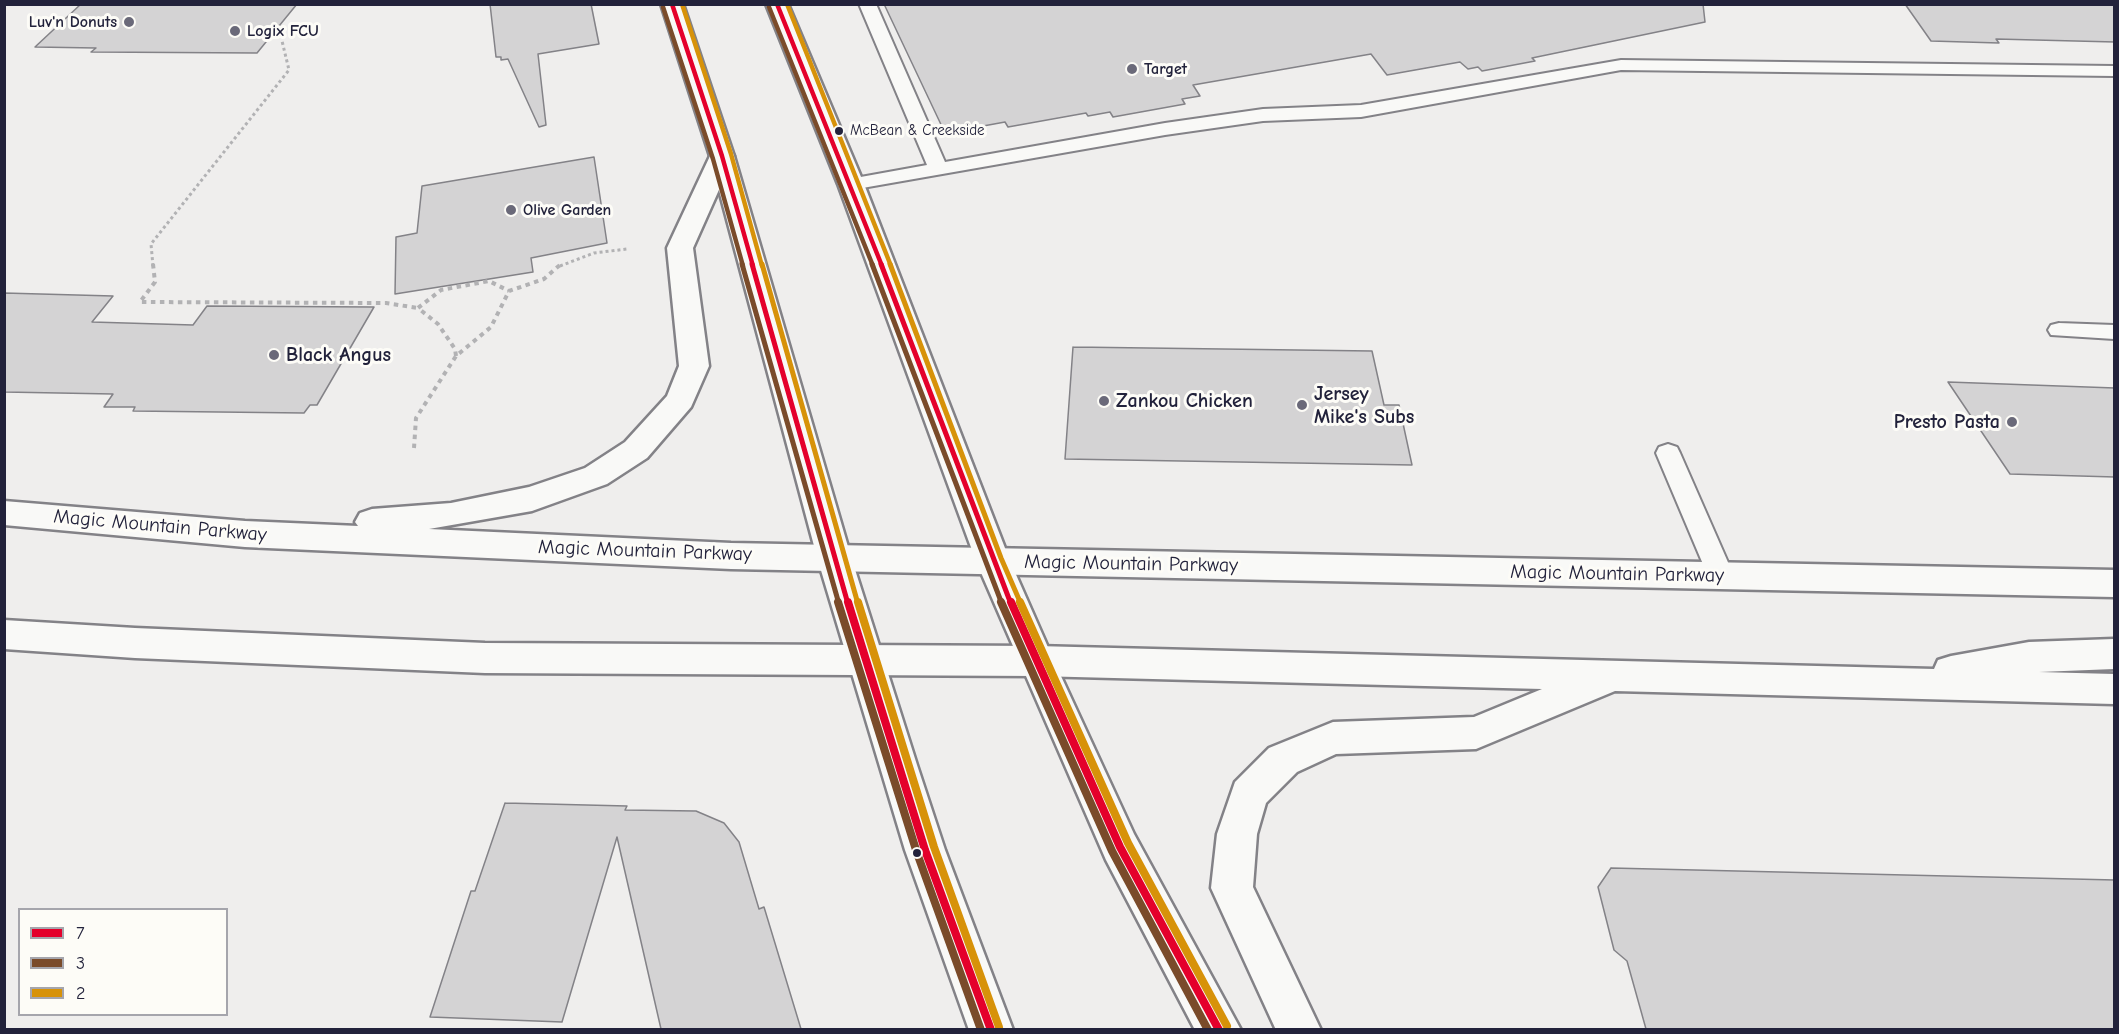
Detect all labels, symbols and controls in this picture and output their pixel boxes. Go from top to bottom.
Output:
place label: Luv'n Donuts [29,12,117,32]
marker: Luv'n Donuts [122,15,136,29]
place label: Logix FCU [247,21,319,41]
marker: Logix FCU [228,24,242,38]
place label: Target [1144,59,1187,79]
marker: Target [1125,62,1139,76]
place label: McBean & Creekside [850,122,985,140]
marker: McBean & Creekside [833,125,845,137]
place label: Olive Garden [523,200,611,220]
marker: Olive Garden [504,203,518,217]
place label: Black Angus [286,343,391,367]
marker: Black Angus [267,348,281,362]
place label: Jersey Mike's Subs [1314,382,1414,429]
place label: Zankou Chicken [1116,389,1253,413]
marker: Zankou Chicken [1097,394,1111,408]
marker: Jersey Mike's Subs [1295,398,1309,412]
place label: Presto Pasta [1894,410,2000,434]
marker: Presto Pasta [2005,415,2019,429]
street label: Magic Mountain Parkway [52,505,268,547]
street label: Magic Mountain Parkway [538,535,752,567]
street label: Magic Mountain Parkway [1024,550,1238,578]
street label: Magic Mountain Parkway [1510,560,1724,588]
unlabelled marker [911,847,923,859]
legend [18,908,228,1016]
text: 7 [76,923,85,944]
text: 3 [76,953,85,974]
text: 2 [76,983,85,1004]

